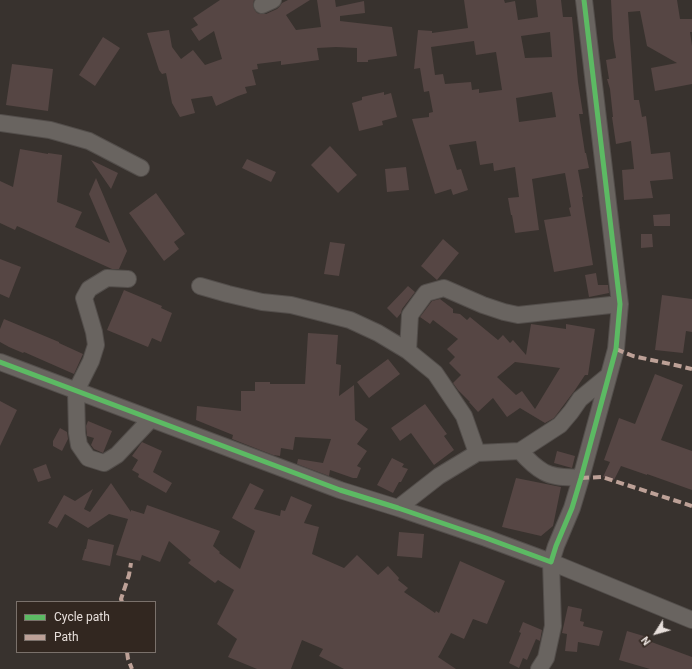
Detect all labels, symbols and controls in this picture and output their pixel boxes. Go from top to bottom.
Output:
legend [16,601,156,653]
text: Cycle path [54,610,110,624]
north arrow [636,613,676,653]
text: Path [54,630,79,644]
text: N [638,634,654,648]

